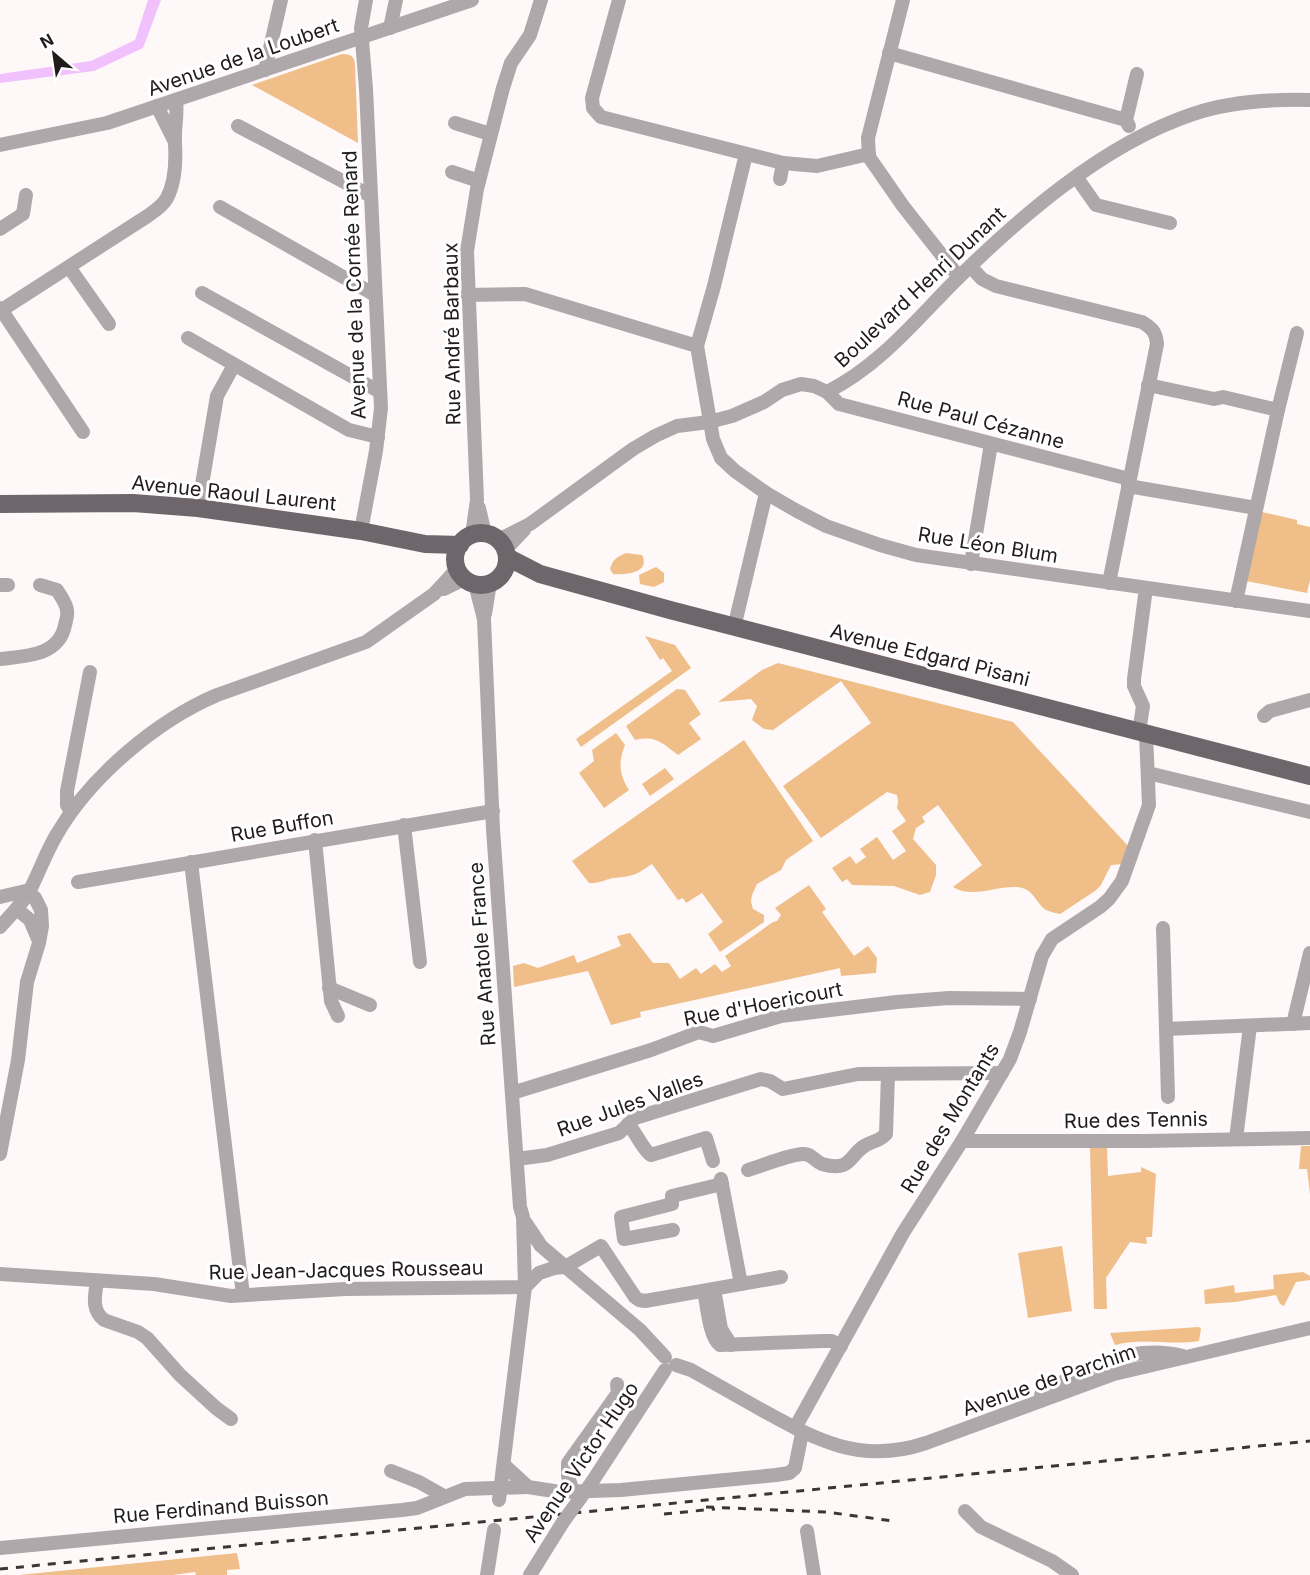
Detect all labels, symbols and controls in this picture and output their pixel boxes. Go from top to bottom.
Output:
street label: Avenue de la Loubert [144,13,342,101]
north arrow [24,24,84,84]
text: N [37,29,57,53]
street label: Avenue de la Cornée Renard [337,150,371,420]
street label: Boulevard Henri Dunant [830,201,1011,372]
street label: Rue André Barbaux [438,242,466,426]
street label: Rue Paul Cézanne [895,386,1067,454]
street label: Avenue Raoul Laurent [130,470,338,516]
street label: Rue Léon Blum [916,522,1060,568]
street label: Avenue Edgard Pisani [828,619,1032,691]
street label: Rue Buffon [229,805,335,847]
street label: Rue Anatole France [464,861,500,1047]
street label: Rue d'Hoericourt [682,977,845,1031]
street label: Rue des Montants [896,1039,1004,1197]
street label: Rue Jules Valles [554,1066,706,1142]
street label: Rue des Tennis [1064,1107,1208,1133]
street label: Rue Jean-Jacques Rousseau [208,1256,484,1284]
street label: Avenue de Parchim [959,1339,1139,1421]
street label: Avenue Victor Hugo [518,1377,644,1547]
street label: Rue Ferdinand Buisson [112,1486,330,1528]

